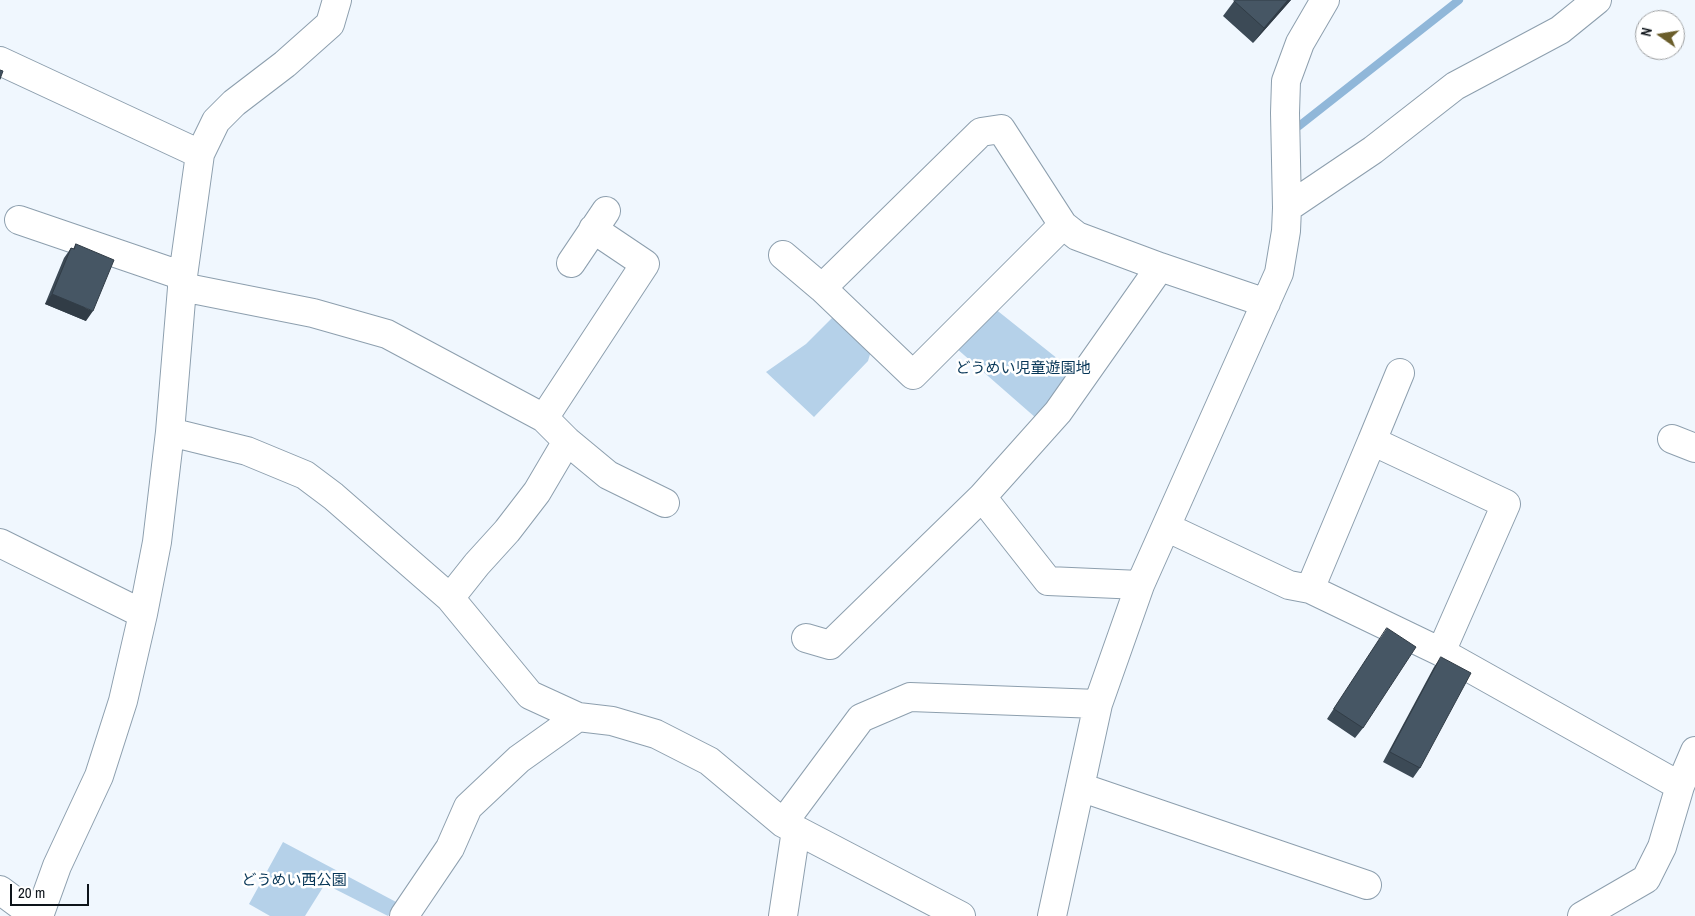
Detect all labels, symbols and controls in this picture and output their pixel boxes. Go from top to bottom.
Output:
north arrow [1635,10,1685,60]
text: N [1637,26,1656,38]
park label: どうめい児童遊園地 [956,360,1090,378]
park label: どうめい西公園 [242,872,346,890]
scale bar [12,874,91,906]
text: 20 m [18,882,45,903]

